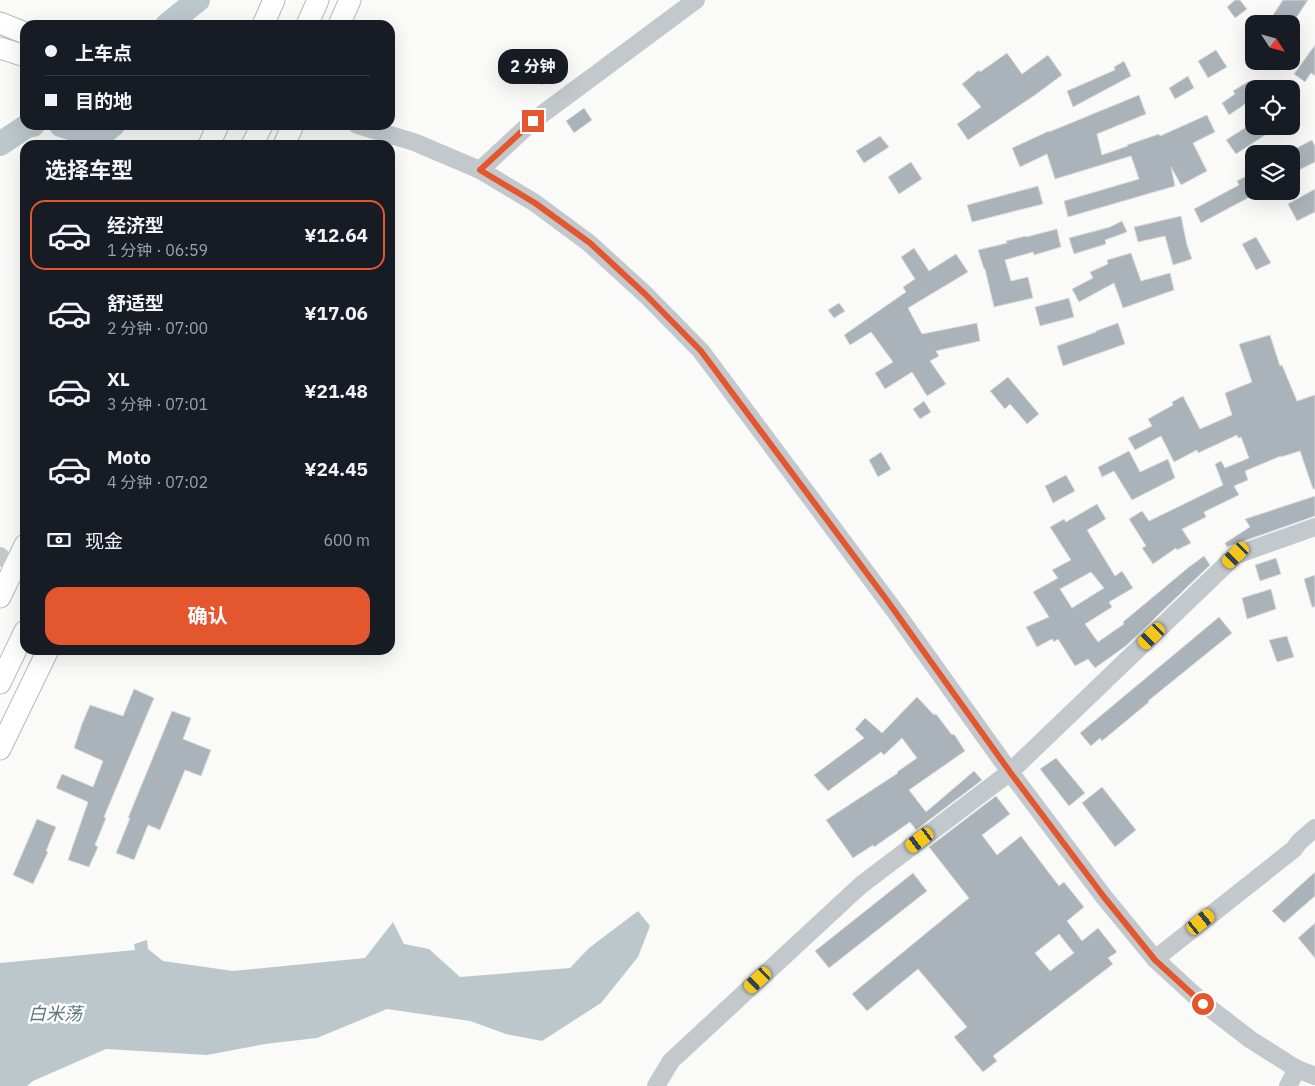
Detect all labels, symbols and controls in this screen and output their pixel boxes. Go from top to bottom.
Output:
north arrow [1245,15,1300,70]
map controls [1245,15,1300,200]
text: 上车点 [75,41,132,65]
callout: 2 分钟 [498,48,568,84]
text: 2 分钟 [510,56,556,76]
button: locate [1245,80,1300,135]
text: 目的地 [75,89,132,113]
route end [522,110,544,132]
button: layers [1245,145,1300,200]
text: 选择车型 [45,155,133,184]
icon: car [47,213,92,258]
text: 经济型 [107,213,164,237]
text: ¥12.64 [304,223,368,247]
text: 1 分钟 · 06:59 [107,240,208,260]
icon: car [47,291,92,336]
text: 舒适型 [107,291,164,315]
text: ¥17.06 [304,301,368,325]
text: 2 分钟 · 07:00 [107,318,208,338]
text: XL [107,367,130,391]
icon: car [47,369,92,414]
text: ¥21.48 [304,379,368,403]
text: 3 分钟 · 07:01 [107,394,208,414]
text: Moto [107,445,151,469]
icon: car [47,447,92,492]
text: ¥24.45 [304,457,368,481]
text: 4 分钟 · 07:02 [107,472,208,492]
icon: cash [45,526,73,554]
text: 现金 [85,529,123,553]
text: 600 m [323,530,370,550]
car [1220,539,1252,571]
button: 确认 [45,587,370,645]
car [1136,620,1168,652]
car [903,825,936,855]
car [1184,907,1217,937]
car [741,964,774,996]
route start [1192,993,1214,1015]
water label: 白米荡 [28,1002,85,1025]

